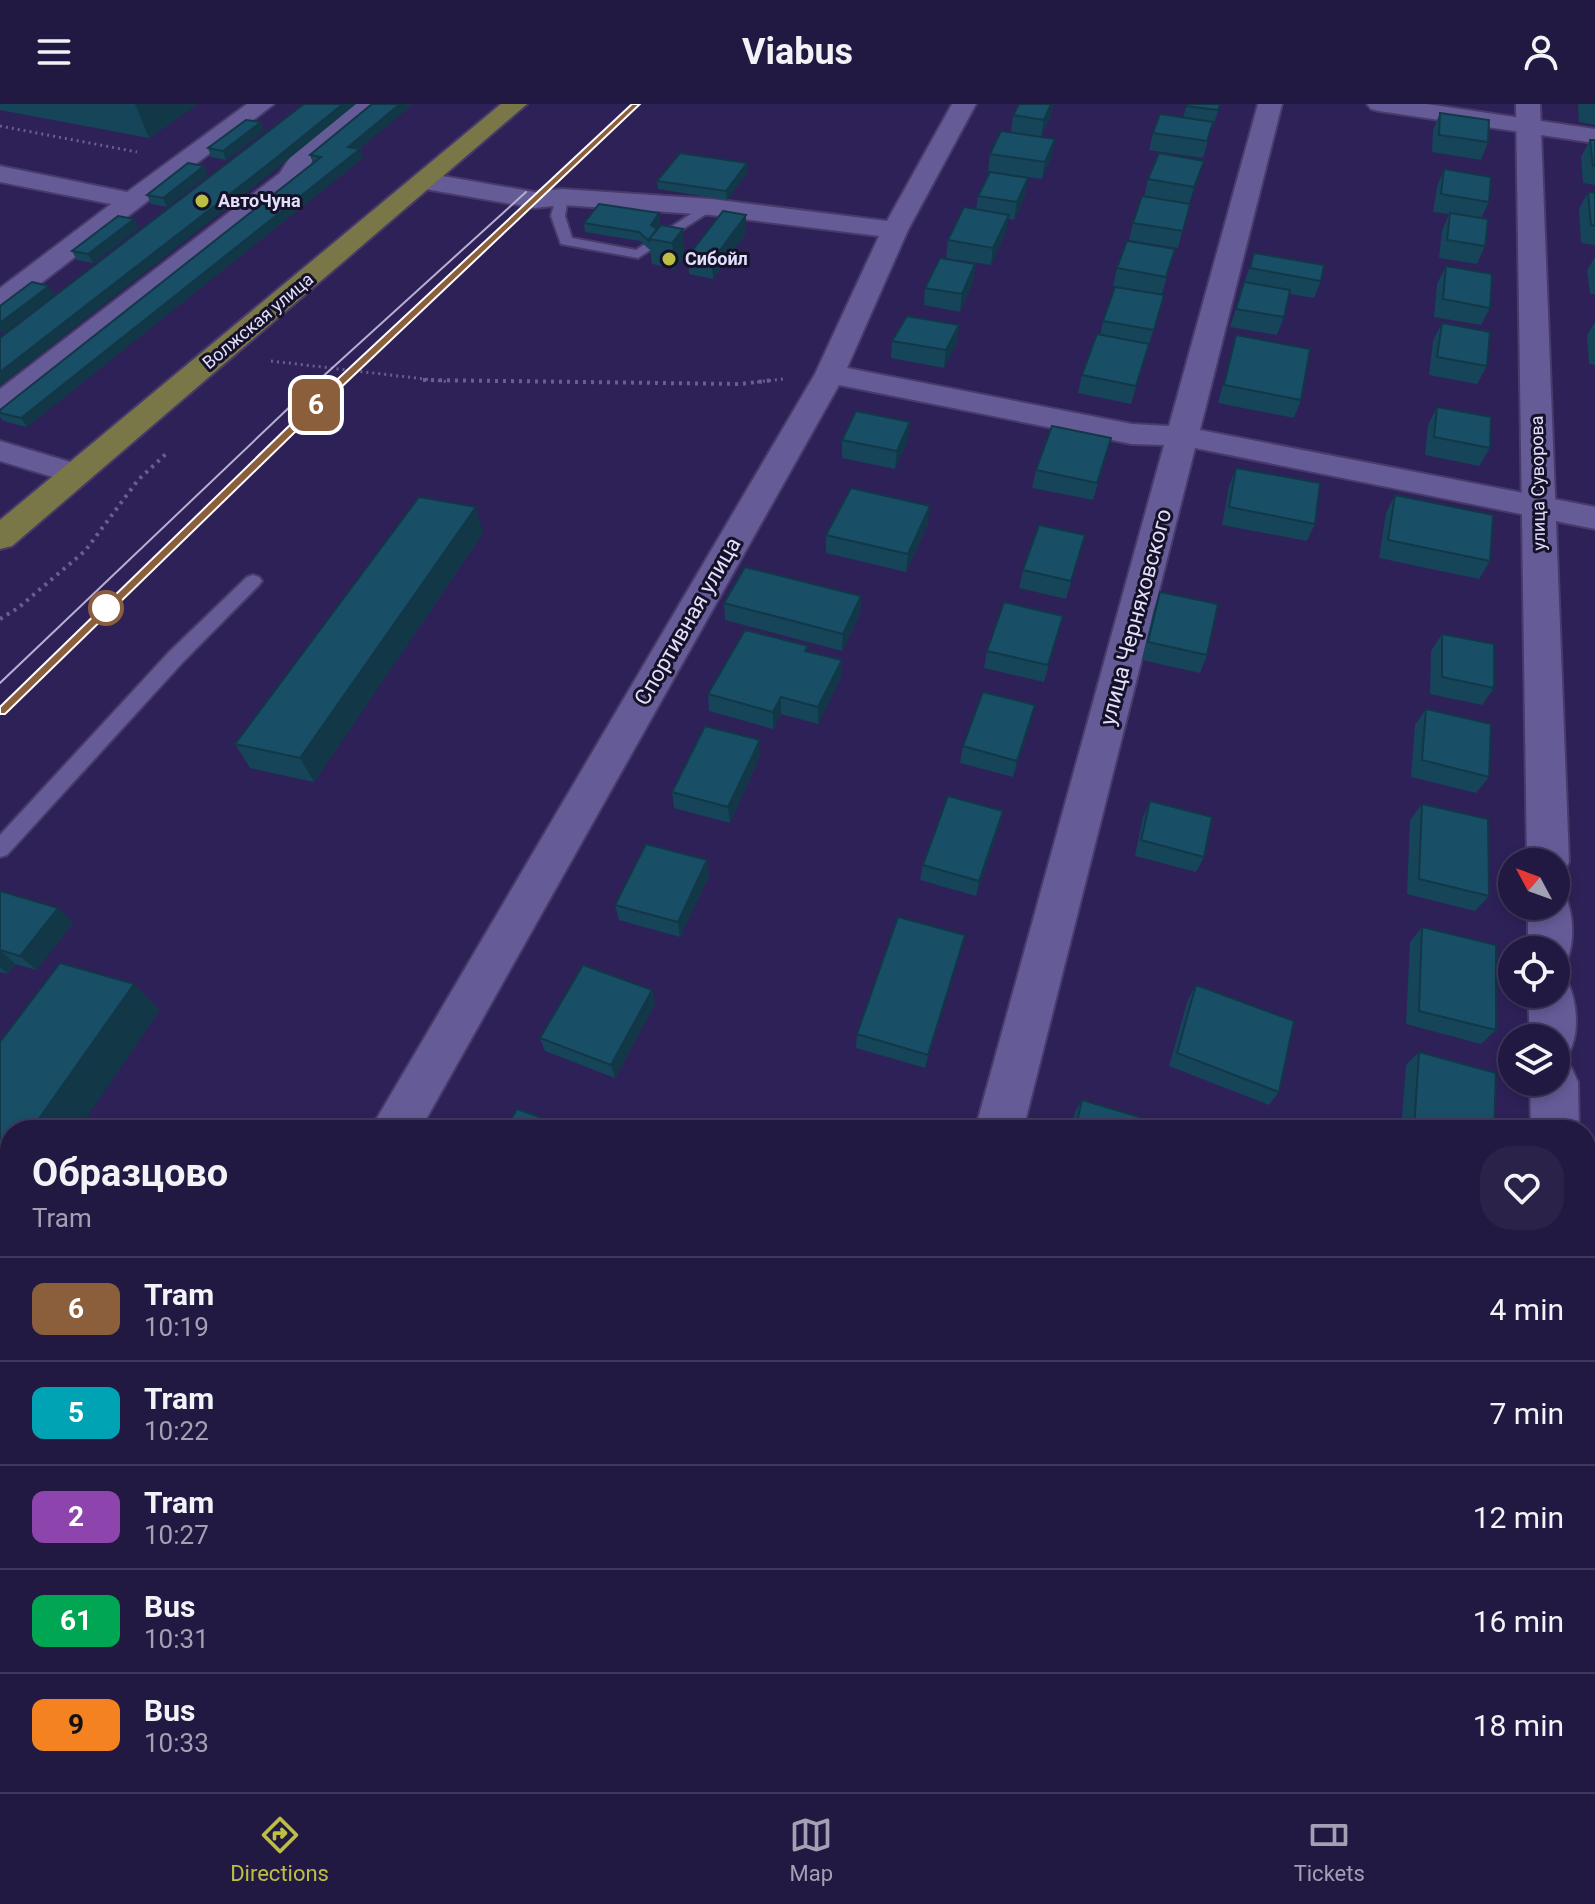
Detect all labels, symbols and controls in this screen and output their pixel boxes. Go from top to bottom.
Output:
icon: menu [32,30,76,74]
icon: person [1519,30,1563,74]
text: Viabus [742,31,853,73]
place label: АвтоЧуна [218,190,301,211]
marker: АвтоЧуна [193,192,211,210]
place label: Сибойл [685,248,748,269]
marker: Сибойл [660,250,678,268]
street label: Волжская улица [198,268,317,373]
line badge: 6 [290,379,342,431]
text: 6 [308,388,324,421]
street label: улица Суворова [1526,415,1549,551]
street label: улица Черняховского [1095,506,1176,728]
street label: Спортивная улица [629,533,746,710]
unlabelled marker [89,591,123,625]
north arrow [1498,848,1570,920]
map controls [1498,848,1570,1096]
button: locate [1498,936,1570,1008]
button: layers [1498,1024,1570,1096]
button: heart [1480,1146,1564,1230]
text: Образцово [32,1151,228,1195]
text: Tram [32,1203,92,1233]
text: Tram [144,1277,214,1312]
text: 6 [68,1292,84,1325]
text: 4 min [1490,1292,1564,1327]
text: 10:19 [144,1312,209,1342]
text: Tram [144,1381,214,1416]
text: 5 [68,1396,84,1429]
text: 7 min [1490,1396,1564,1431]
text: 10:22 [144,1416,209,1446]
text: Tram [144,1485,214,1520]
text: 2 [68,1500,84,1533]
text: 12 min [1473,1500,1564,1535]
text: 10:27 [144,1520,209,1550]
text: Bus [144,1589,195,1624]
text: 61 [60,1604,92,1637]
text: 16 min [1473,1604,1564,1639]
text: 10:31 [144,1624,209,1654]
text: Bus [144,1693,195,1728]
text: 9 [68,1708,84,1741]
text: 18 min [1473,1708,1564,1743]
text: 10:33 [144,1728,209,1758]
tab: Directions [230,1813,329,1886]
tab: Map [789,1813,833,1886]
tab: Tickets [1294,1813,1365,1886]

